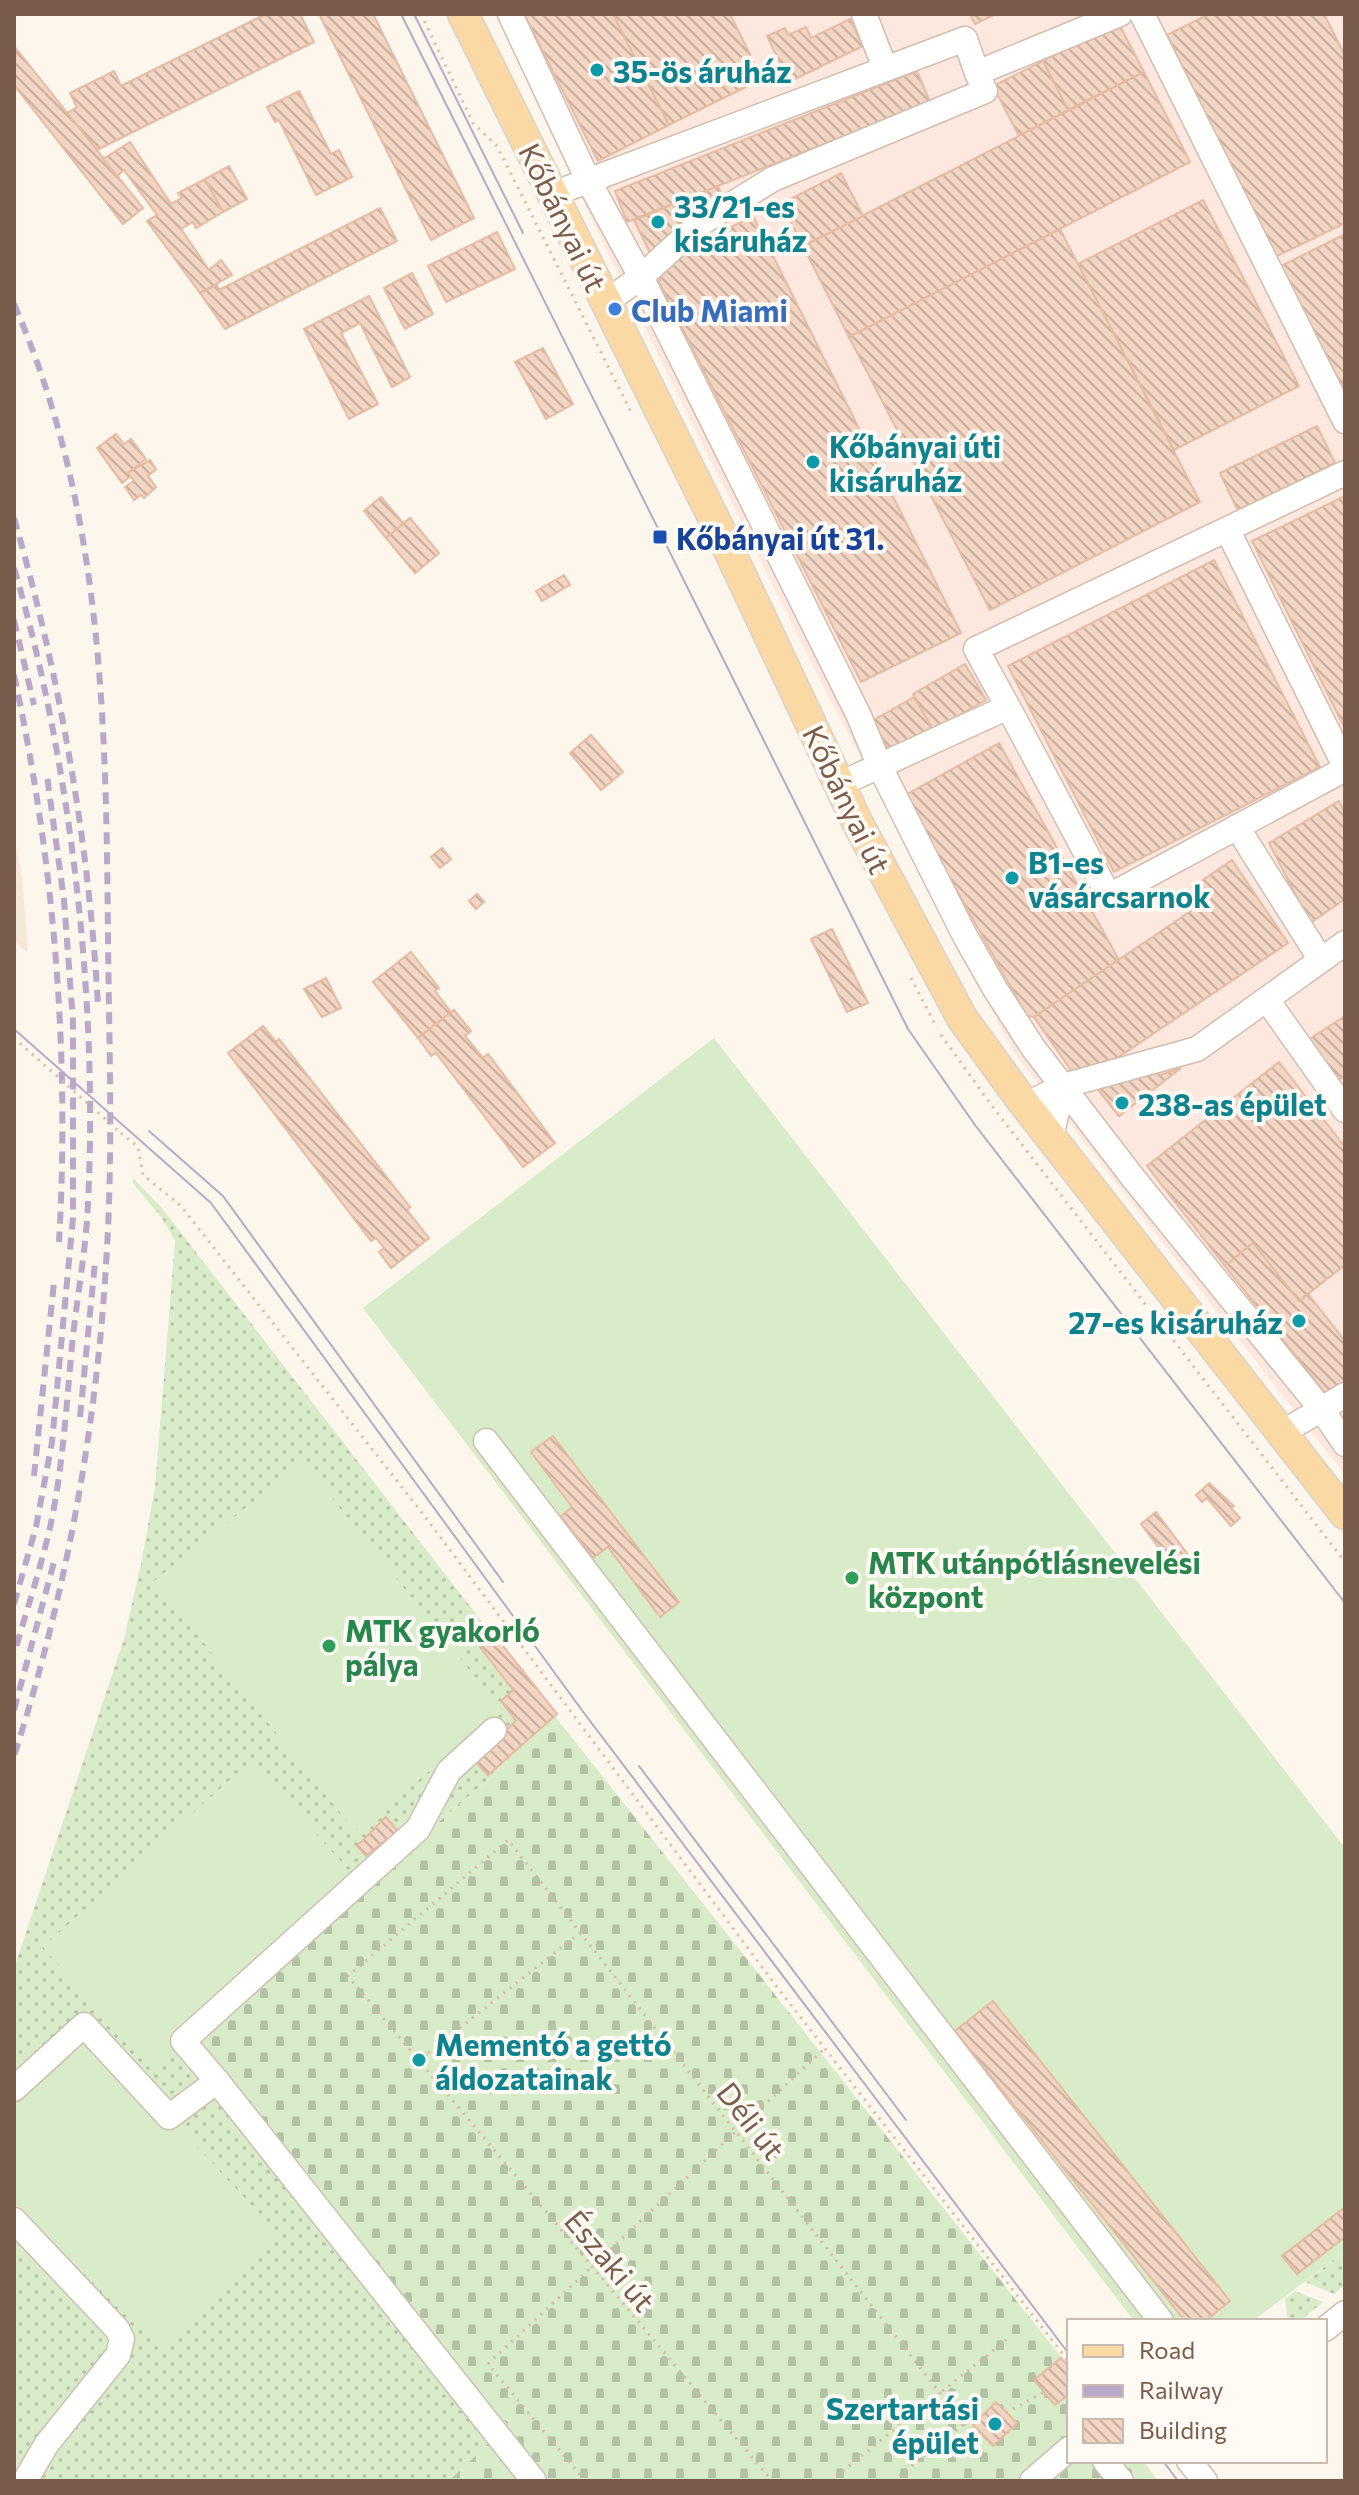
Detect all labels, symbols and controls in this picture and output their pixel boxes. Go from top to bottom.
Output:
place label: 35-ös áruház [613,52,792,89]
marker: 35-ös áruház [588,61,606,79]
street label: Kőbányai út [512,137,616,297]
place label: 33/21-es kisáruház [674,187,807,258]
marker: 33/21-es kisáruház [649,213,667,231]
place label: Club Miami [631,291,788,328]
marker: Club Miami [606,300,624,318]
place label: Kőbányai úti kisáruház [829,427,1001,498]
marker: Kőbányai úti kisáruház [804,453,822,471]
place label: Kőbányai út 31. [676,519,885,556]
marker: Kőbányai út 31. [651,528,669,546]
street label: Kőbányai út [796,719,900,879]
place label: B1-es vásárcsarnok [1028,843,1210,914]
marker: B1-es vásárcsarnok [1003,869,1021,887]
place label: 238-as épület [1138,1085,1327,1122]
marker: 238-as épület [1113,1094,1131,1112]
place label: 27-es kisáruház [1068,1303,1283,1340]
marker: 27-es kisáruház [1290,1312,1308,1330]
place label: MTK utánpótlásnevelési központ [868,1543,1201,1614]
marker: MTK utánpótlásnevelési központ [843,1569,861,1587]
place label: MTK gyakorló pálya [345,1611,540,1682]
marker: MTK gyakorló pálya [320,1637,338,1655]
place label: Mementó a gettó áldozatainak [435,2025,672,2096]
marker: Mementó a gettó áldozatainak [410,2051,428,2069]
street label: Déli út [710,2074,794,2166]
street label: Északi út [558,2202,664,2318]
legend [1067,2319,1327,2463]
text: Road [1139,2335,1195,2364]
text: Railway [1139,2375,1224,2404]
place label: Szertartási épület [826,2389,979,2460]
marker: Szertartási épület [986,2415,1004,2433]
text: Building [1139,2415,1227,2444]

